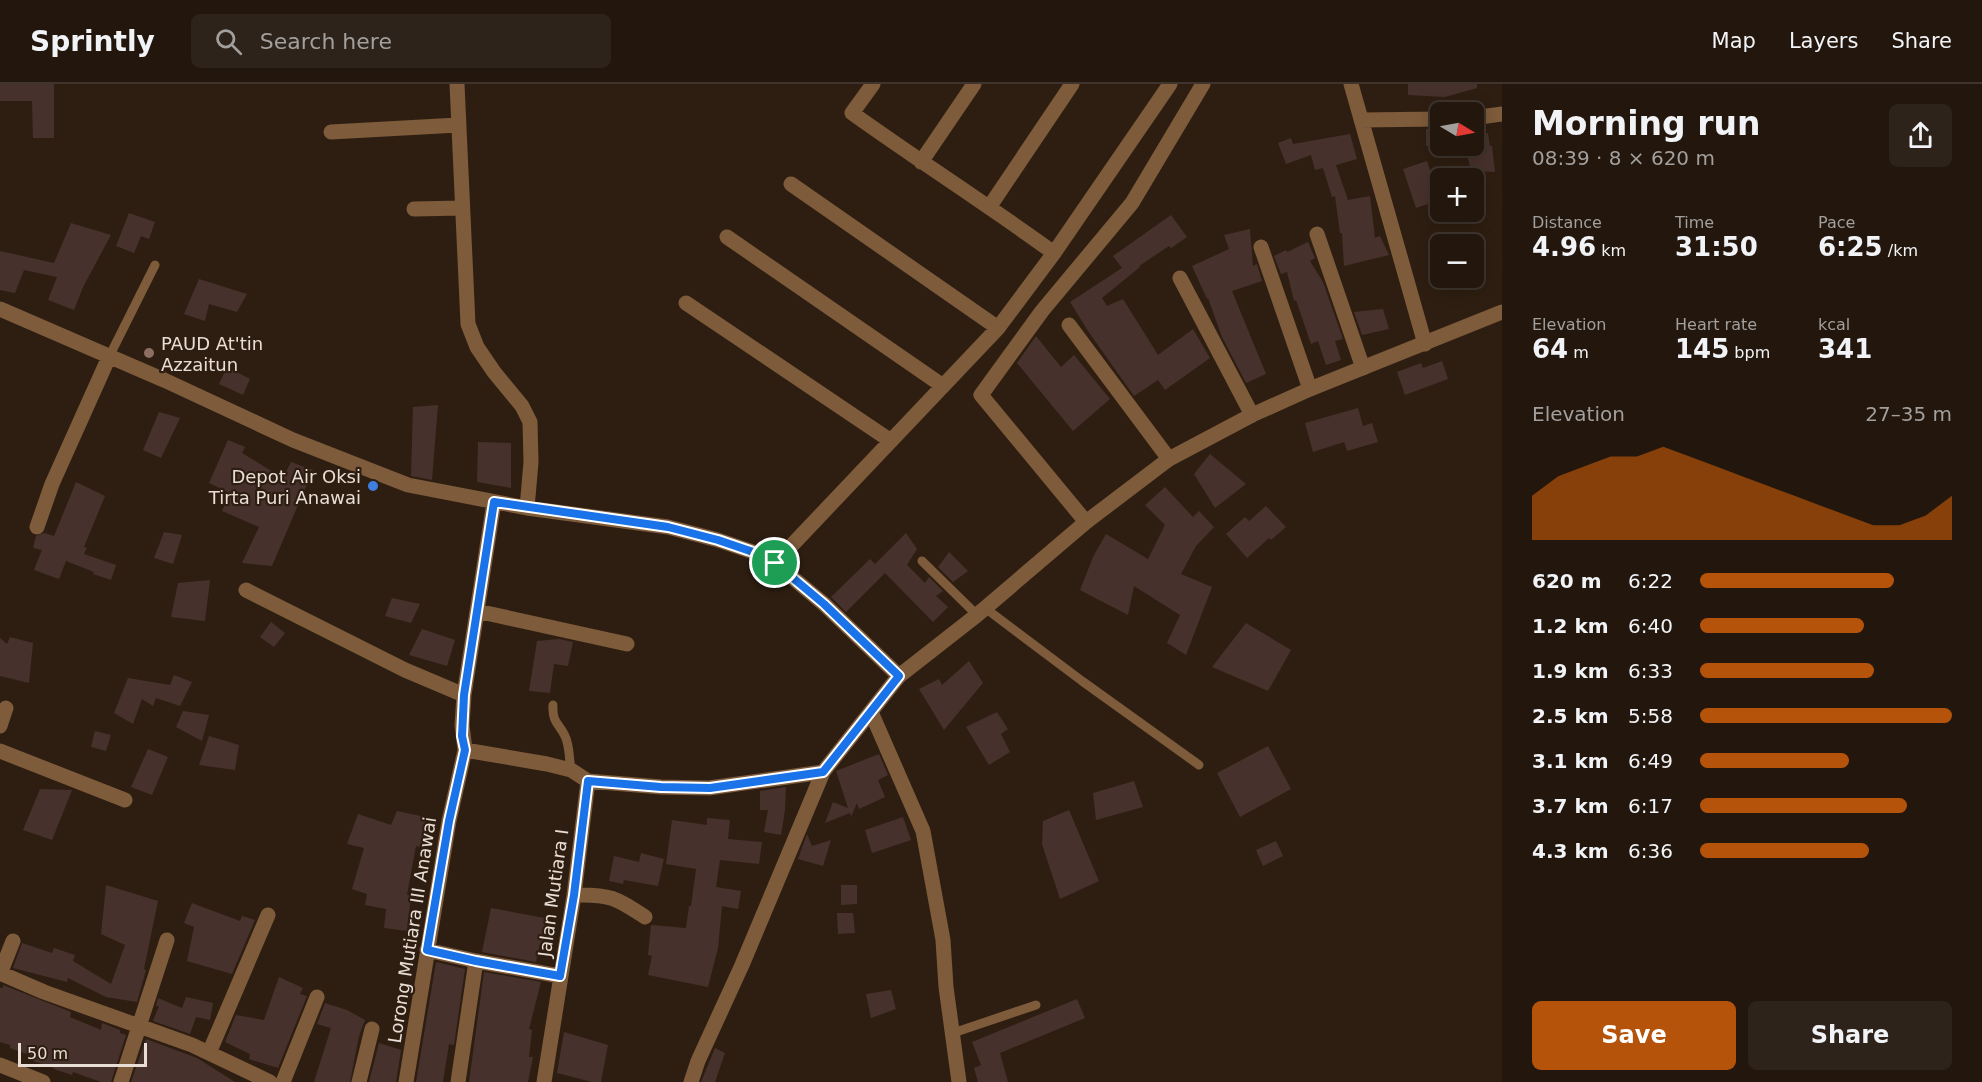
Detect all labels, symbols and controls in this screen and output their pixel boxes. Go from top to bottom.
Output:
search box [191,14,611,68]
text: Sprintly [30,25,155,58]
icon: search [212,25,245,58]
text: Search here [260,29,392,54]
text: Map [1712,29,1756,53]
text: Layers [1789,29,1858,53]
text: Share [1891,29,1952,53]
north arrow [1430,102,1484,156]
map controls [1430,102,1484,288]
text: Morning run [1532,104,1760,143]
button: share [1889,104,1952,167]
text: 08:39 · 8 × 620 m [1532,146,1715,170]
button: + [1430,168,1484,222]
text: Distance [1532,213,1602,232]
text: Time [1675,213,1714,232]
text: Pace [1818,213,1855,232]
text: 4.96 [1532,232,1596,262]
text: 31:50 [1675,232,1758,262]
text: 6:25 [1818,232,1883,262]
button: − [1430,234,1484,288]
text: km [1596,241,1626,260]
text: /km [1883,241,1918,260]
text: Elevation [1532,315,1606,334]
text: Heart rate [1675,315,1757,334]
text: kcal [1818,315,1850,334]
place label: PAUD At'tin Azzaitun [161,333,263,375]
text: 64 [1532,334,1568,364]
text: 145 [1675,334,1729,364]
text: 341 [1818,334,1872,364]
text: m [1568,343,1589,362]
text: bpm [1729,343,1770,362]
marker: PAUD At'tin Azzaitun [142,346,156,360]
text: Elevation [1532,402,1625,426]
text: 27–35 m [1865,402,1952,426]
place label: Depot Air Oksi Tirta Puri Anawai [208,466,361,508]
marker: Depot Air Oksi Tirta Puri Anawai [366,479,380,493]
pin [749,537,800,588]
icon: arrive [758,546,791,579]
text: 620 m [1532,569,1602,593]
text: 6:22 [1628,569,1673,593]
text: 1.2 km [1532,614,1609,638]
text: 6:40 [1628,614,1673,638]
text: 1.9 km [1532,659,1609,683]
text: 6:33 [1628,659,1673,683]
text: 2.5 km [1532,704,1609,728]
text: 5:58 [1628,704,1673,728]
text: 3.1 km [1532,749,1609,773]
text: 6:49 [1628,749,1673,773]
text: 3.7 km [1532,794,1609,818]
text: 6:17 [1628,794,1673,818]
street label: Lorong Mutiara III Anawai [384,815,440,1045]
street label: Jalan Mutiara I [533,828,572,959]
text: 4.3 km [1532,839,1609,863]
text: 6:36 [1628,839,1673,863]
button: Save [1532,1001,1736,1070]
button: Share [1748,1001,1952,1070]
scale bar [18,1040,147,1068]
text: 50 m [27,1044,68,1063]

